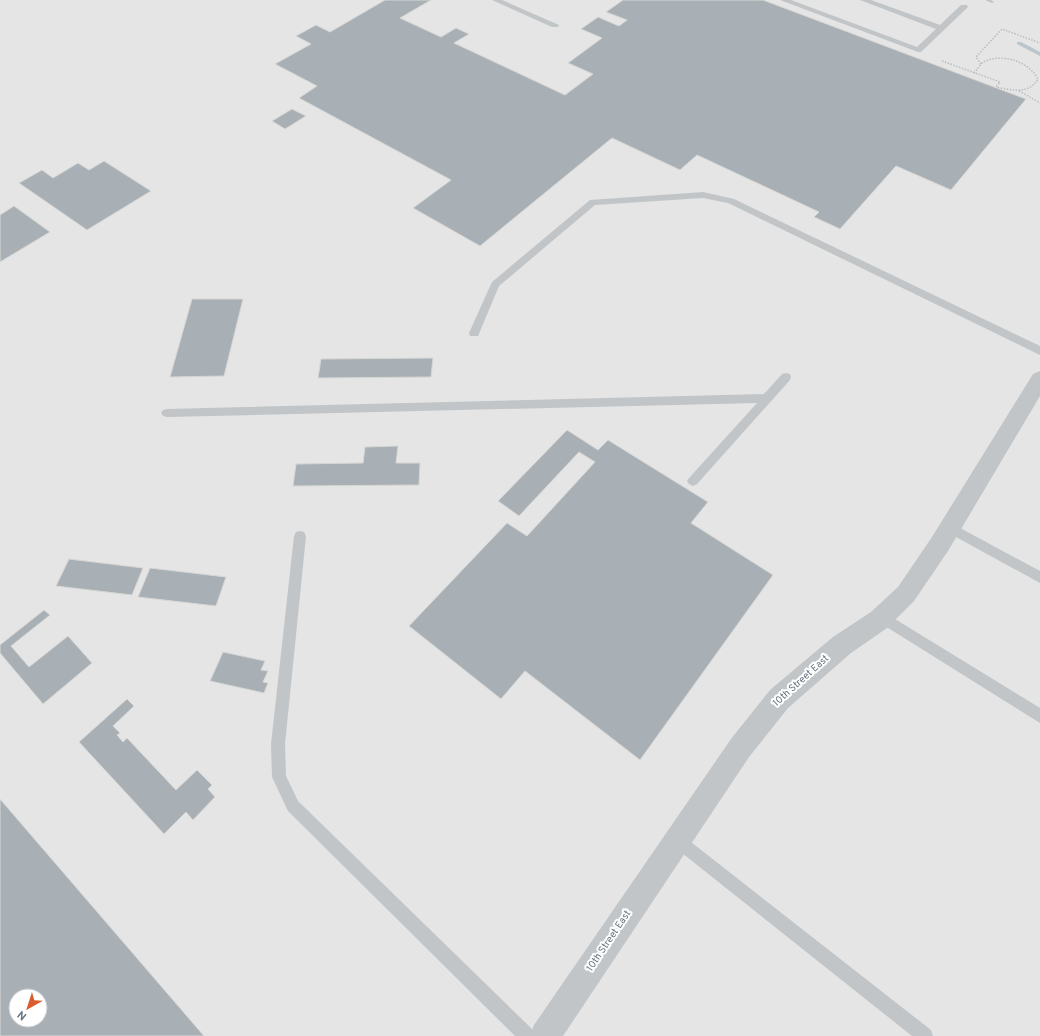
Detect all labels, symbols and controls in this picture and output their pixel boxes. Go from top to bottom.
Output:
street label: 10th Street East [770,652,832,710]
street label: 10th Street East [584,908,634,974]
north arrow [8,988,48,1028]
text: N [15,1007,30,1023]

